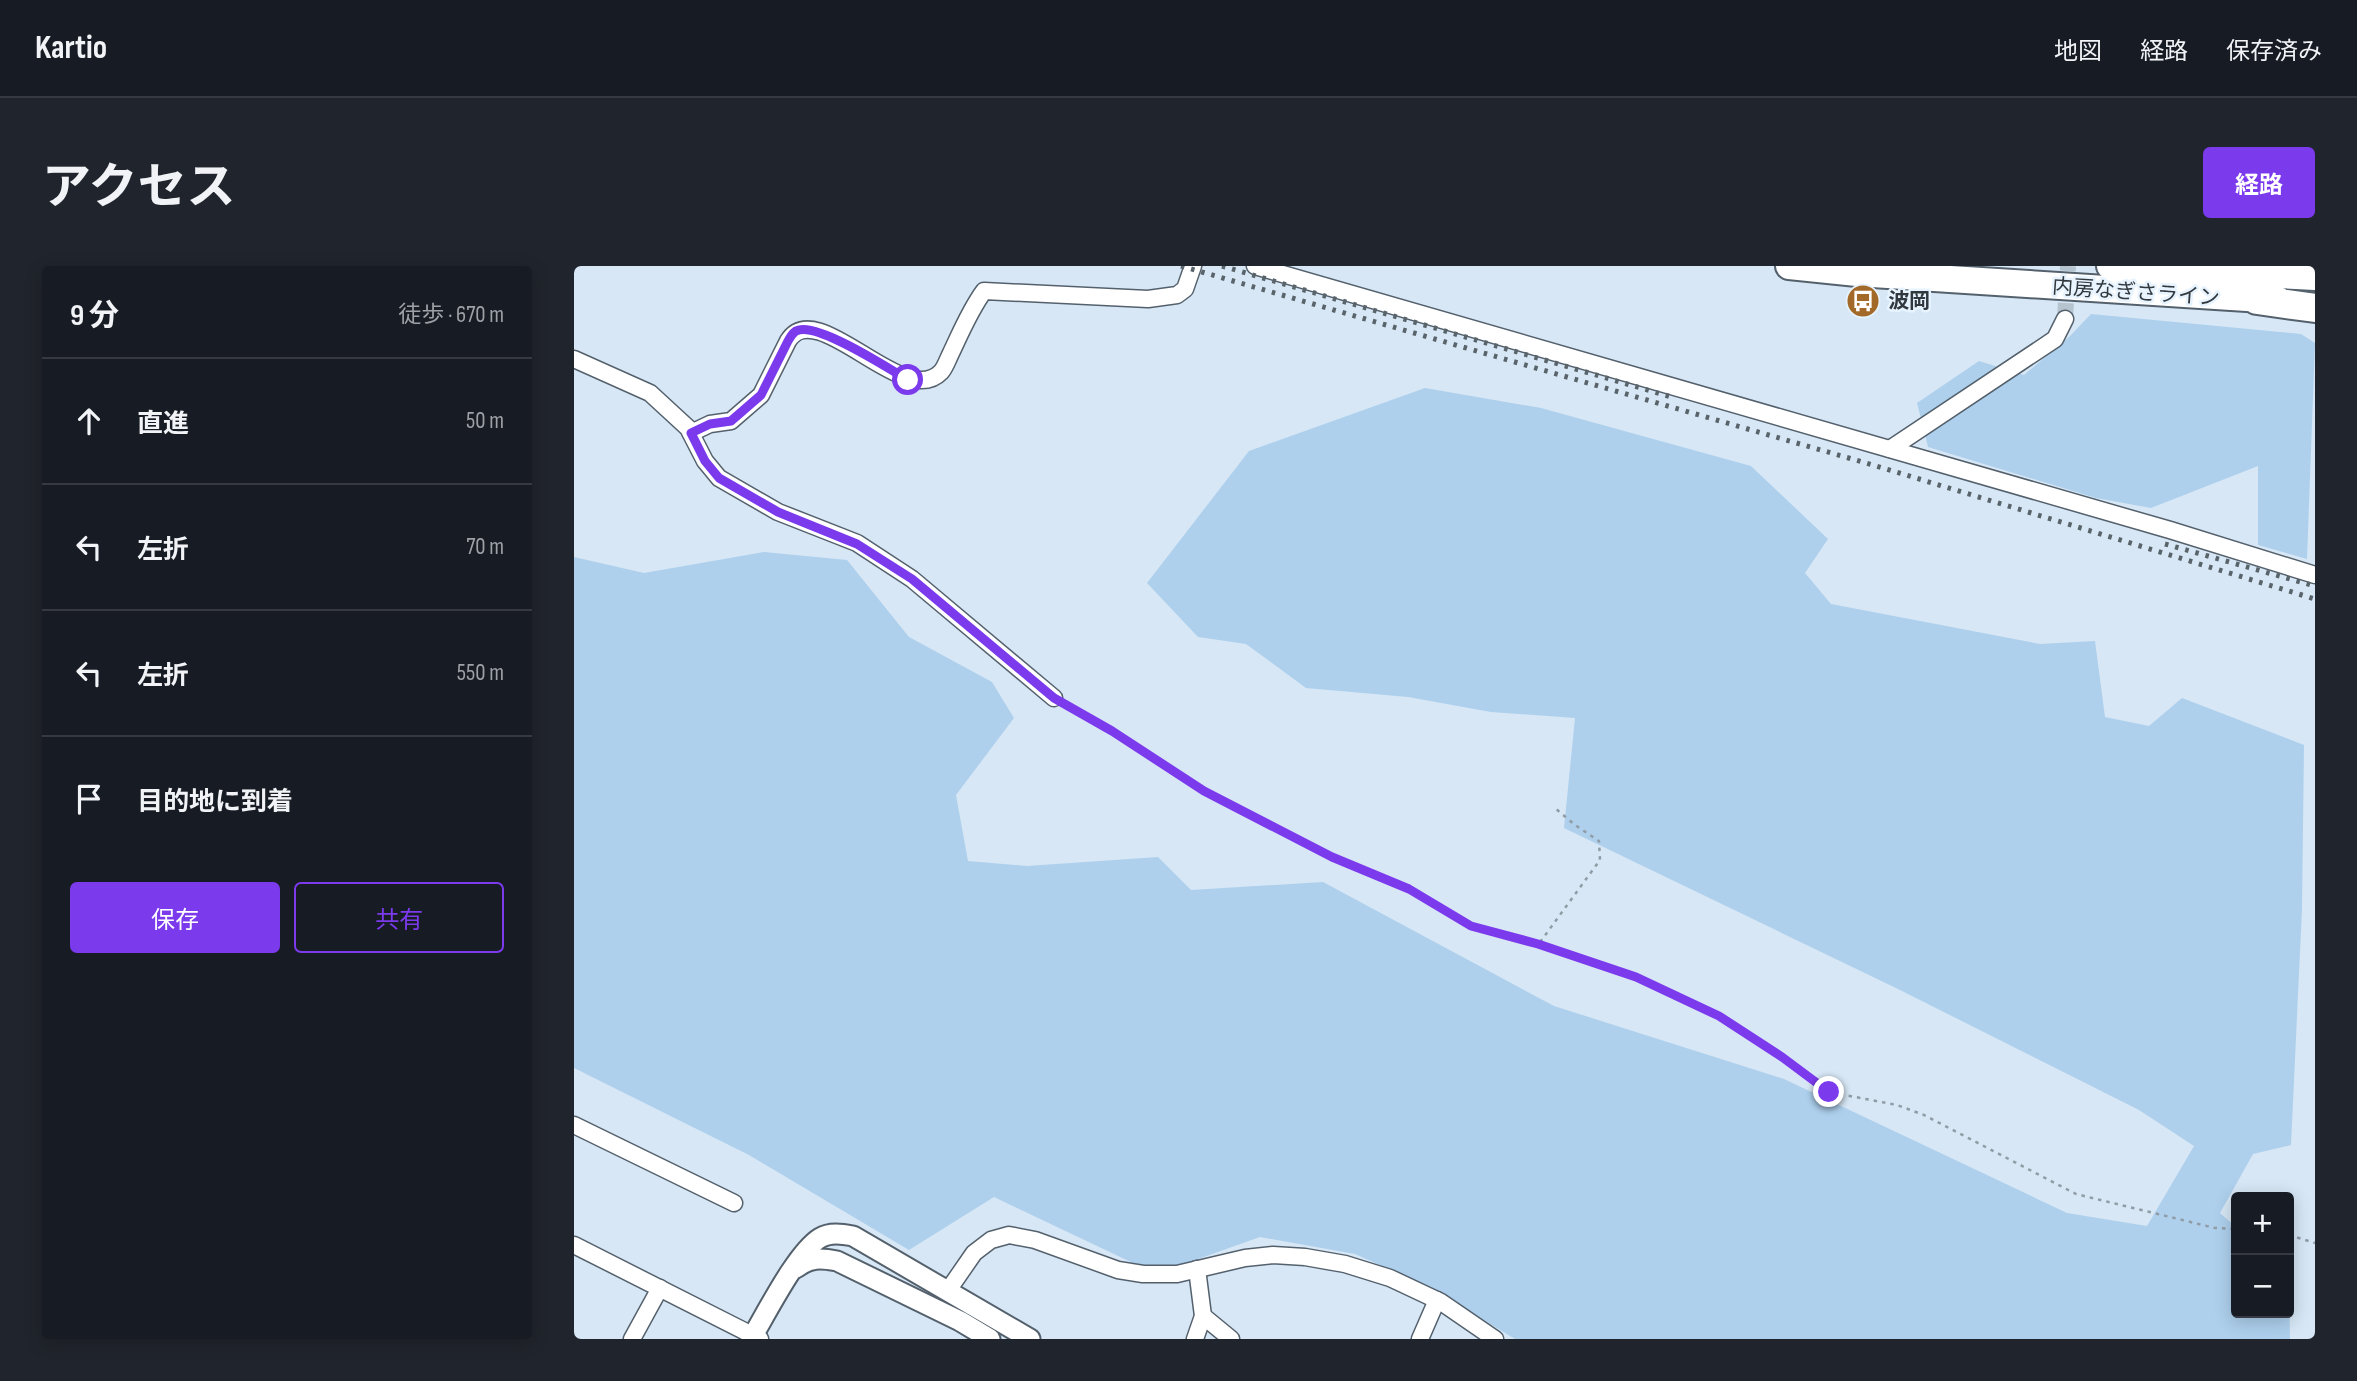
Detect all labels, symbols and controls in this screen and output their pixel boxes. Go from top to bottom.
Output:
text: Kartio [35,28,107,68]
text: 地図 [2054,37,2102,66]
text: 経路 [2140,37,2188,66]
text: 保存済み [2226,37,2322,66]
button: 経路 [2203,147,2315,218]
text: アクセス [42,159,236,218]
street label: 内房なぎさライン [2051,274,2221,311]
bus stop icon: 波岡 [1844,282,1882,320]
place label: 波岡 [1888,289,1930,314]
text: 9 分 [70,298,119,334]
text: 徒歩 · 670 m [398,301,504,329]
route start [892,364,923,395]
icon: ahead [70,402,108,440]
text: 50 m [466,407,504,435]
text: 直進 [137,409,189,440]
icon: left [70,528,108,566]
text: 70 m [466,533,504,561]
text: 左折 [137,535,189,566]
icon: left [70,654,108,692]
text: 550 m [457,659,504,687]
text: 左折 [137,661,189,692]
icon: arrive [70,780,108,818]
text: 目的地に到着 [137,787,293,818]
button: 保存 [70,882,280,953]
button: 共有 [294,882,504,953]
route end [1813,1076,1844,1107]
map controls [2231,1192,2294,1318]
button: + [2231,1192,2294,1255]
button: − [2231,1255,2294,1318]

